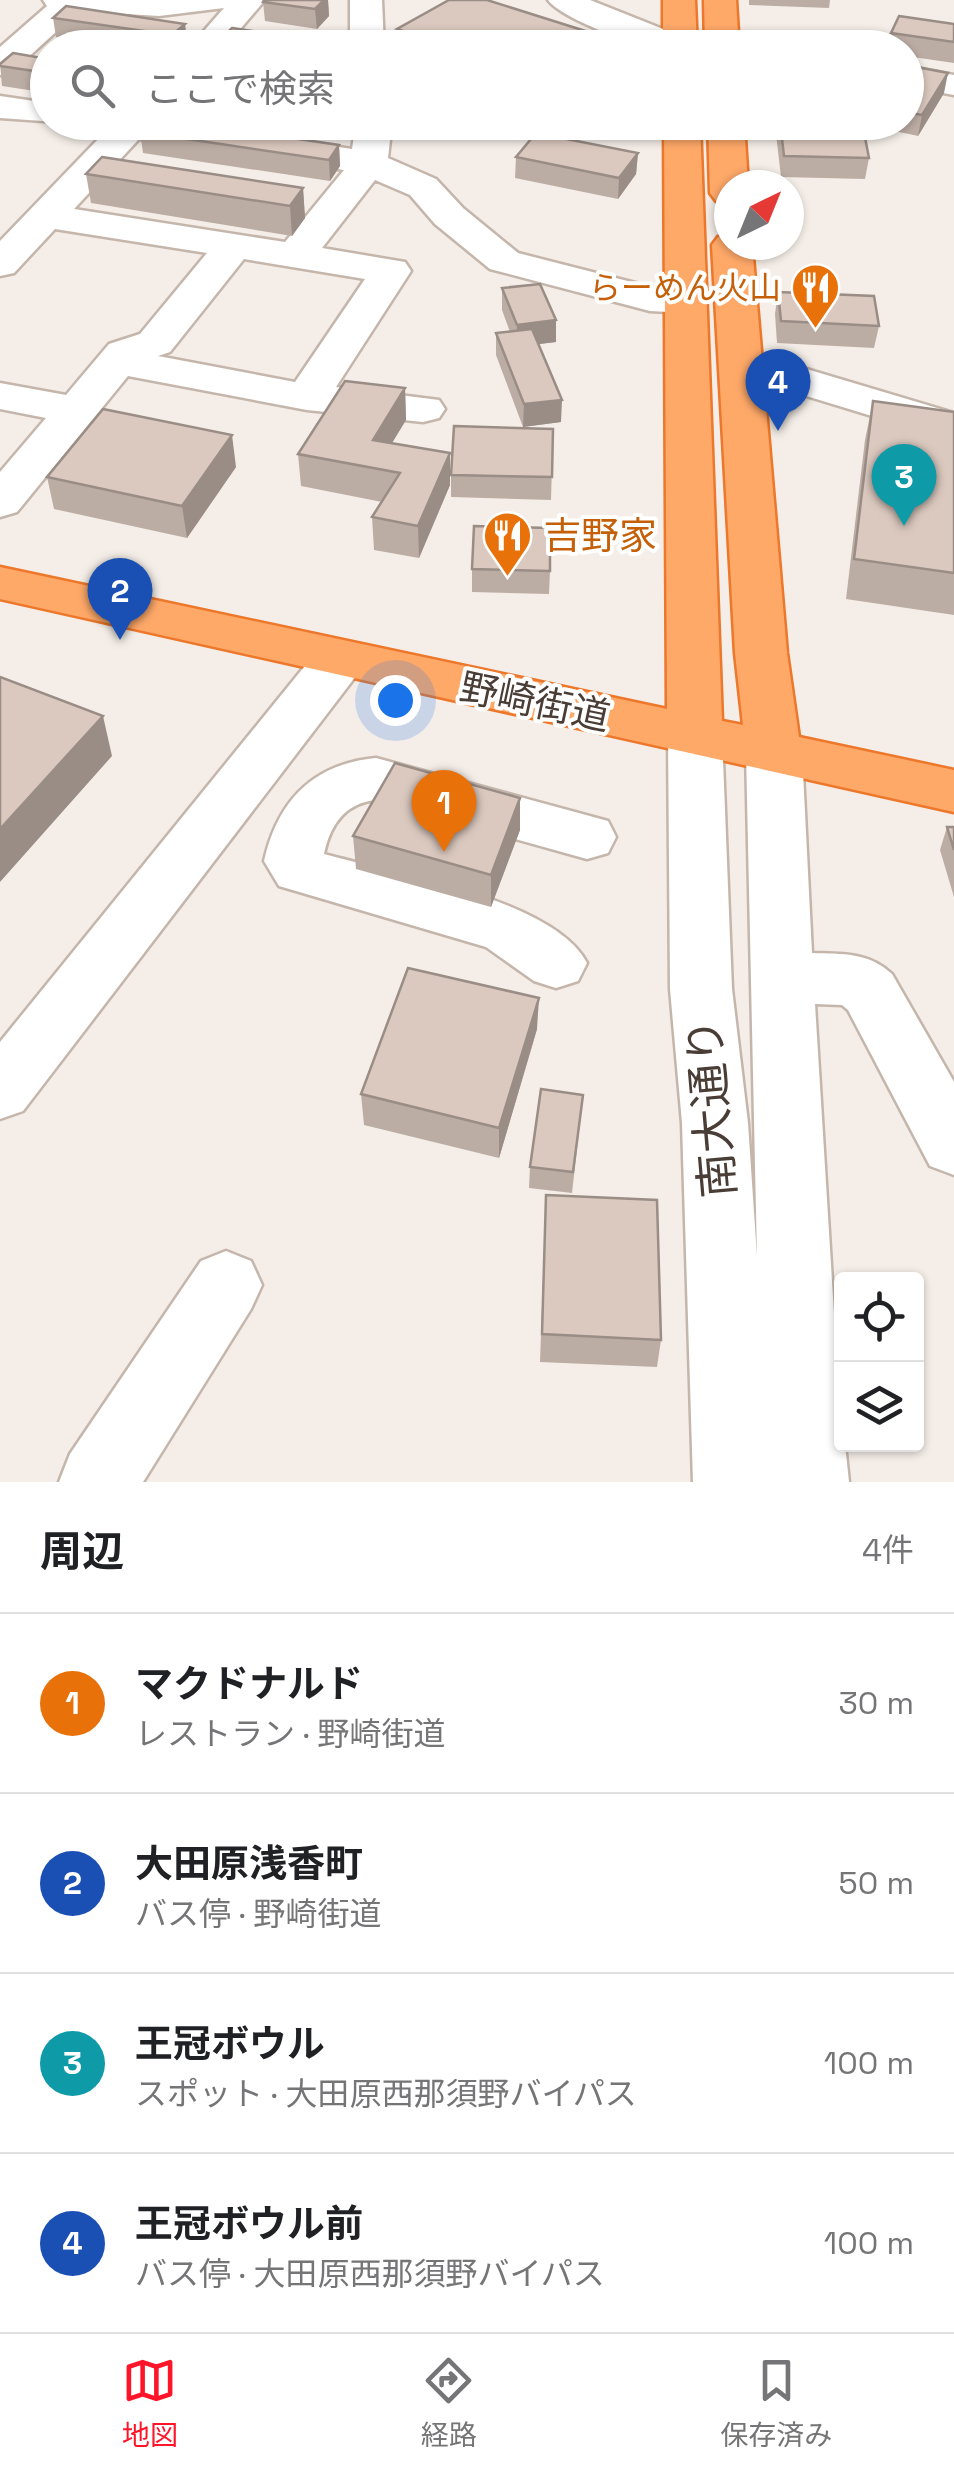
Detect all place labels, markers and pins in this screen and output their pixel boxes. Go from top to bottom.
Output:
restaurant icon: らーめん火山 [790,262,842,330]
place label: らーめん火山 [589,268,781,308]
pin: 4 [746,348,810,431]
pin: 3 [872,444,936,526]
restaurant icon: 吉野家 [482,510,534,578]
place label: 吉野家 [543,512,657,560]
pin: 2 [88,558,152,640]
pin: 1 [412,770,476,852]

